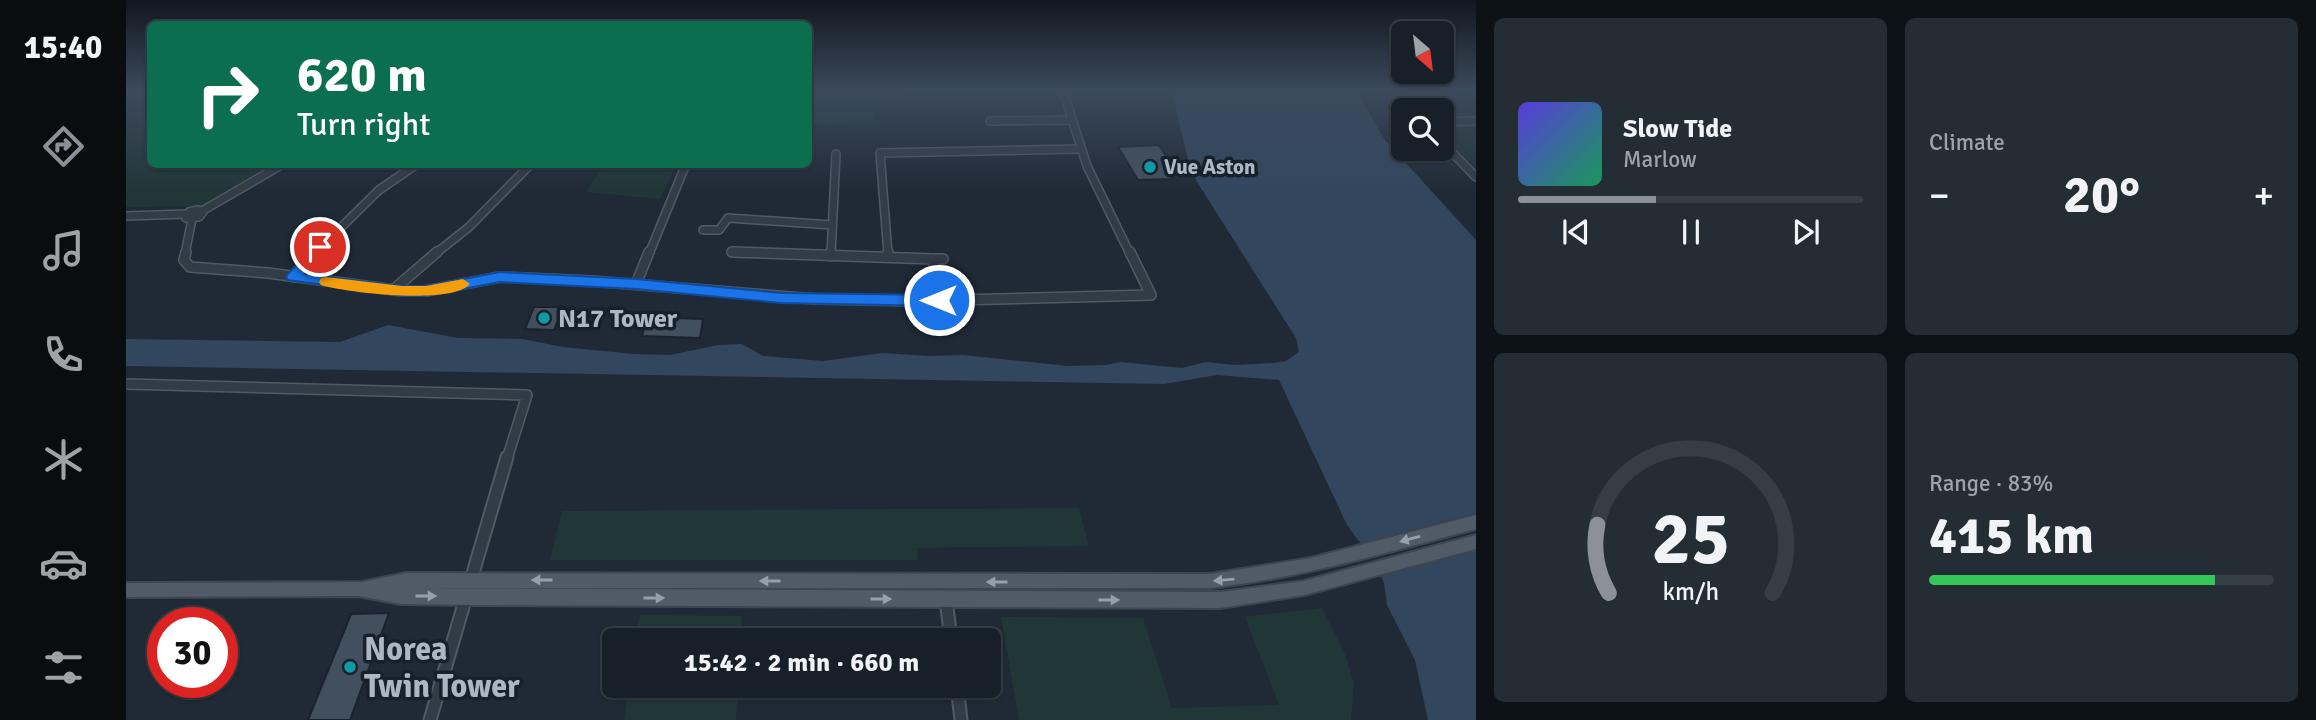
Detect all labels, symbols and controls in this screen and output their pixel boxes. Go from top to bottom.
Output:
north arrow [1391,21,1454,84]
map controls [1391,21,1454,161]
text: 15:40 [24,28,102,67]
text: 620 m [297,45,427,105]
icon: right [182,49,273,140]
button: search [1391,98,1454,161]
text: Turn right [297,105,430,144]
text: Slow Tide [1623,113,1732,145]
icon: directions [39,122,88,171]
text: Climate [1929,128,2005,157]
text: Marlow [1623,145,1697,174]
place label: Vue Aston [1164,154,1256,180]
marker: Vue Aston [1142,159,1158,175]
text: 20° [2063,163,2140,227]
text: − [1929,172,1950,219]
text: + [2253,172,2274,219]
icon: previous [1557,213,1595,251]
icon: pause [1672,213,1710,251]
icon: next [1787,213,1825,251]
pin [290,217,350,277]
icon: music [39,226,88,275]
icon: arrive [301,228,339,266]
position arrow [902,263,976,337]
place label: N17 Tower [558,303,678,335]
marker: N17 Tower [536,310,552,326]
icon: phone [39,330,88,379]
icon: climate [39,435,88,484]
text: Range · 83% [1929,469,2053,498]
text: 25 [1651,496,1730,585]
text: 415 km [1929,504,2094,568]
one-way arrow [1399,534,1421,545]
icon: car [39,539,88,588]
one-way arrow [531,574,553,586]
one-way arrow [758,575,780,587]
one-way arrow [1213,575,1235,586]
one-way arrow [986,576,1008,588]
text: km/h [1662,576,1719,607]
one-way arrow [415,590,437,602]
one-way arrow [643,592,665,603]
one-way arrow [870,593,892,605]
one-way arrow [1098,594,1120,606]
speed limit sign: 30 [147,607,238,698]
place label: Norea Twin Tower [364,630,520,706]
icon: filters [39,643,88,692]
text: 15:42 · 2 min · 660 m [684,647,919,679]
marker: Norea Twin Tower [342,659,358,675]

